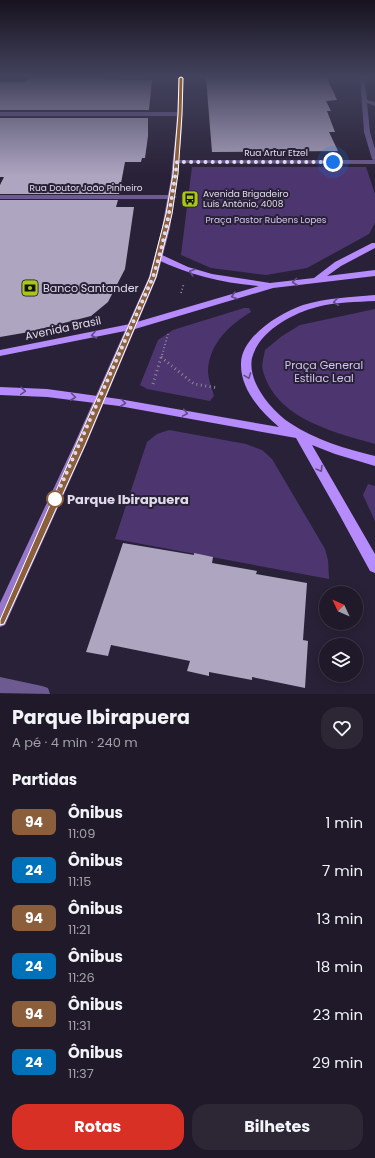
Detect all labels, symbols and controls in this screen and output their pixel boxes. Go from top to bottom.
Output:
street label: Rua Artur Etzel [244,147,308,159]
your location [323,152,343,172]
street label: Rua Doutor João Pinheiro [29,182,143,194]
place label: Avenida Brigadeiro Luís Antônio, 4008 [203,188,289,210]
bus stop icon: Avenida Brigadeiro Luís Antônio, 4008 [180,189,200,209]
park label: Praça Pastor Rubens Lopes [205,214,327,226]
one-way arrow [189,268,196,276]
one-way arrow [291,277,298,286]
bank icon: Banco Santander [20,278,40,298]
place label: Banco Santander [43,280,139,296]
one-way arrow [231,291,238,300]
one-way arrow [333,297,339,306]
street label: Avenida Brasil [23,312,103,344]
one-way arrow [91,330,97,338]
park label: Praça General Estilac Leal [285,357,363,386]
one-way arrow [244,372,252,379]
one-way arrow [20,387,26,396]
one-way arrow [70,392,76,401]
one-way arrow [120,398,126,407]
one-way arrow [181,408,188,417]
one-way arrow [315,465,323,472]
marker: Parque Ibirapuera [46,490,64,508]
place label: Parque Ibirapuera [67,490,189,509]
north arrow [319,586,363,630]
map controls [319,586,363,682]
button: layers [319,638,363,682]
text: Parque Ibirapuera [12,704,190,731]
button: heart [321,707,363,749]
text: A pé · 4 min · 240 m [12,733,138,752]
text: Partidas [12,769,77,790]
text: Ônibus [68,802,123,823]
text: 94 [25,812,43,832]
text: 1 min [325,812,363,833]
text: 11:09 [68,824,95,843]
text: Ônibus [68,850,123,871]
text: 24 [25,860,43,880]
text: 7 min [322,860,363,881]
text: 11:15 [68,872,91,891]
text: Ônibus [68,898,123,919]
text: 94 [25,908,43,928]
text: 13 min [317,908,363,929]
text: 11:21 [68,920,91,939]
text: Ônibus [68,946,123,967]
text: 24 [25,956,43,976]
text: 18 min [316,956,363,977]
text: 11:26 [68,968,95,987]
text: Ônibus [68,994,123,1015]
text: 94 [25,1004,43,1024]
text: 23 min [313,1004,363,1025]
text: 11:31 [68,1016,91,1035]
text: Ônibus [68,1042,123,1063]
text: 24 [25,1052,43,1072]
text: 29 min [312,1052,363,1073]
text: 11:37 [68,1064,94,1083]
button: Rotas [12,1104,184,1150]
button: Bilhetes [192,1104,363,1150]

